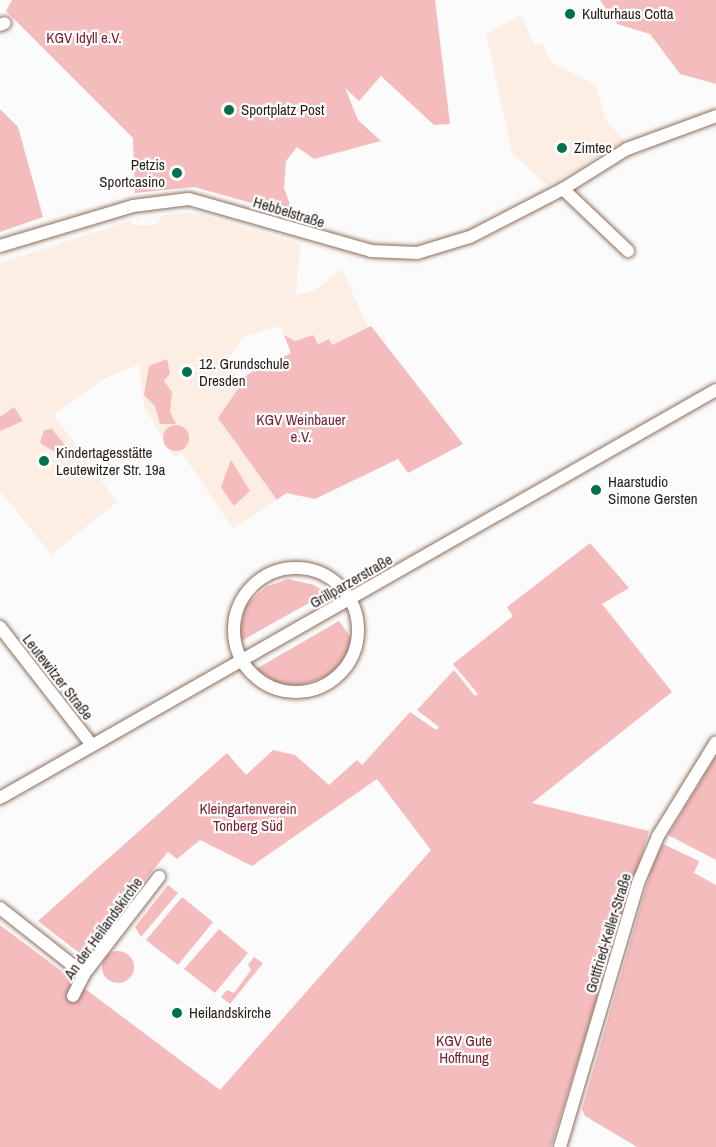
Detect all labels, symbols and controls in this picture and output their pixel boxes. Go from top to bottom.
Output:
place label: Kulturhaus Cotta [582,5,674,23]
marker: Kulturhaus Cotta [563,7,577,21]
park label: KGV Idyll e.V. [46,29,122,47]
place label: Sportplatz Post [241,101,324,119]
marker: Sportplatz Post [222,103,236,117]
place label: Zimtec [574,139,612,157]
marker: Zimtec [555,141,569,155]
place label: Petzis Sportcasino [99,155,165,190]
marker: Petzis Sportcasino [170,166,184,180]
street label: Hebbelstraße [251,193,327,231]
place label: 12. Grundschule Dresden [199,354,289,389]
marker: 12. Grundschule Dresden [180,365,194,379]
park label: KGV Weinbauer e.V. [256,410,346,445]
place label: Kindertagesstätte Leutewitzer Str. 19a [56,443,165,478]
marker: Kindertagesstätte Leutewitzer Str. 19a [37,454,51,468]
place label: Haarstudio Simone Gersten [608,472,698,507]
marker: Haarstudio Simone Gersten [589,483,603,497]
street label: Grillparzerstraße [307,550,395,612]
street label: Leutewitzer Straße [19,631,97,723]
park label: Kleingartenverein Tonberg Süd [199,799,297,834]
street label: Gottfried-Keller-Straße [581,871,635,995]
street label: An der Heilandskirche [60,873,146,983]
place label: Heilandskirche [189,1004,271,1022]
marker: Heilandskirche [170,1006,184,1020]
park label: KGV Gute Hoffnung [436,1031,492,1066]

